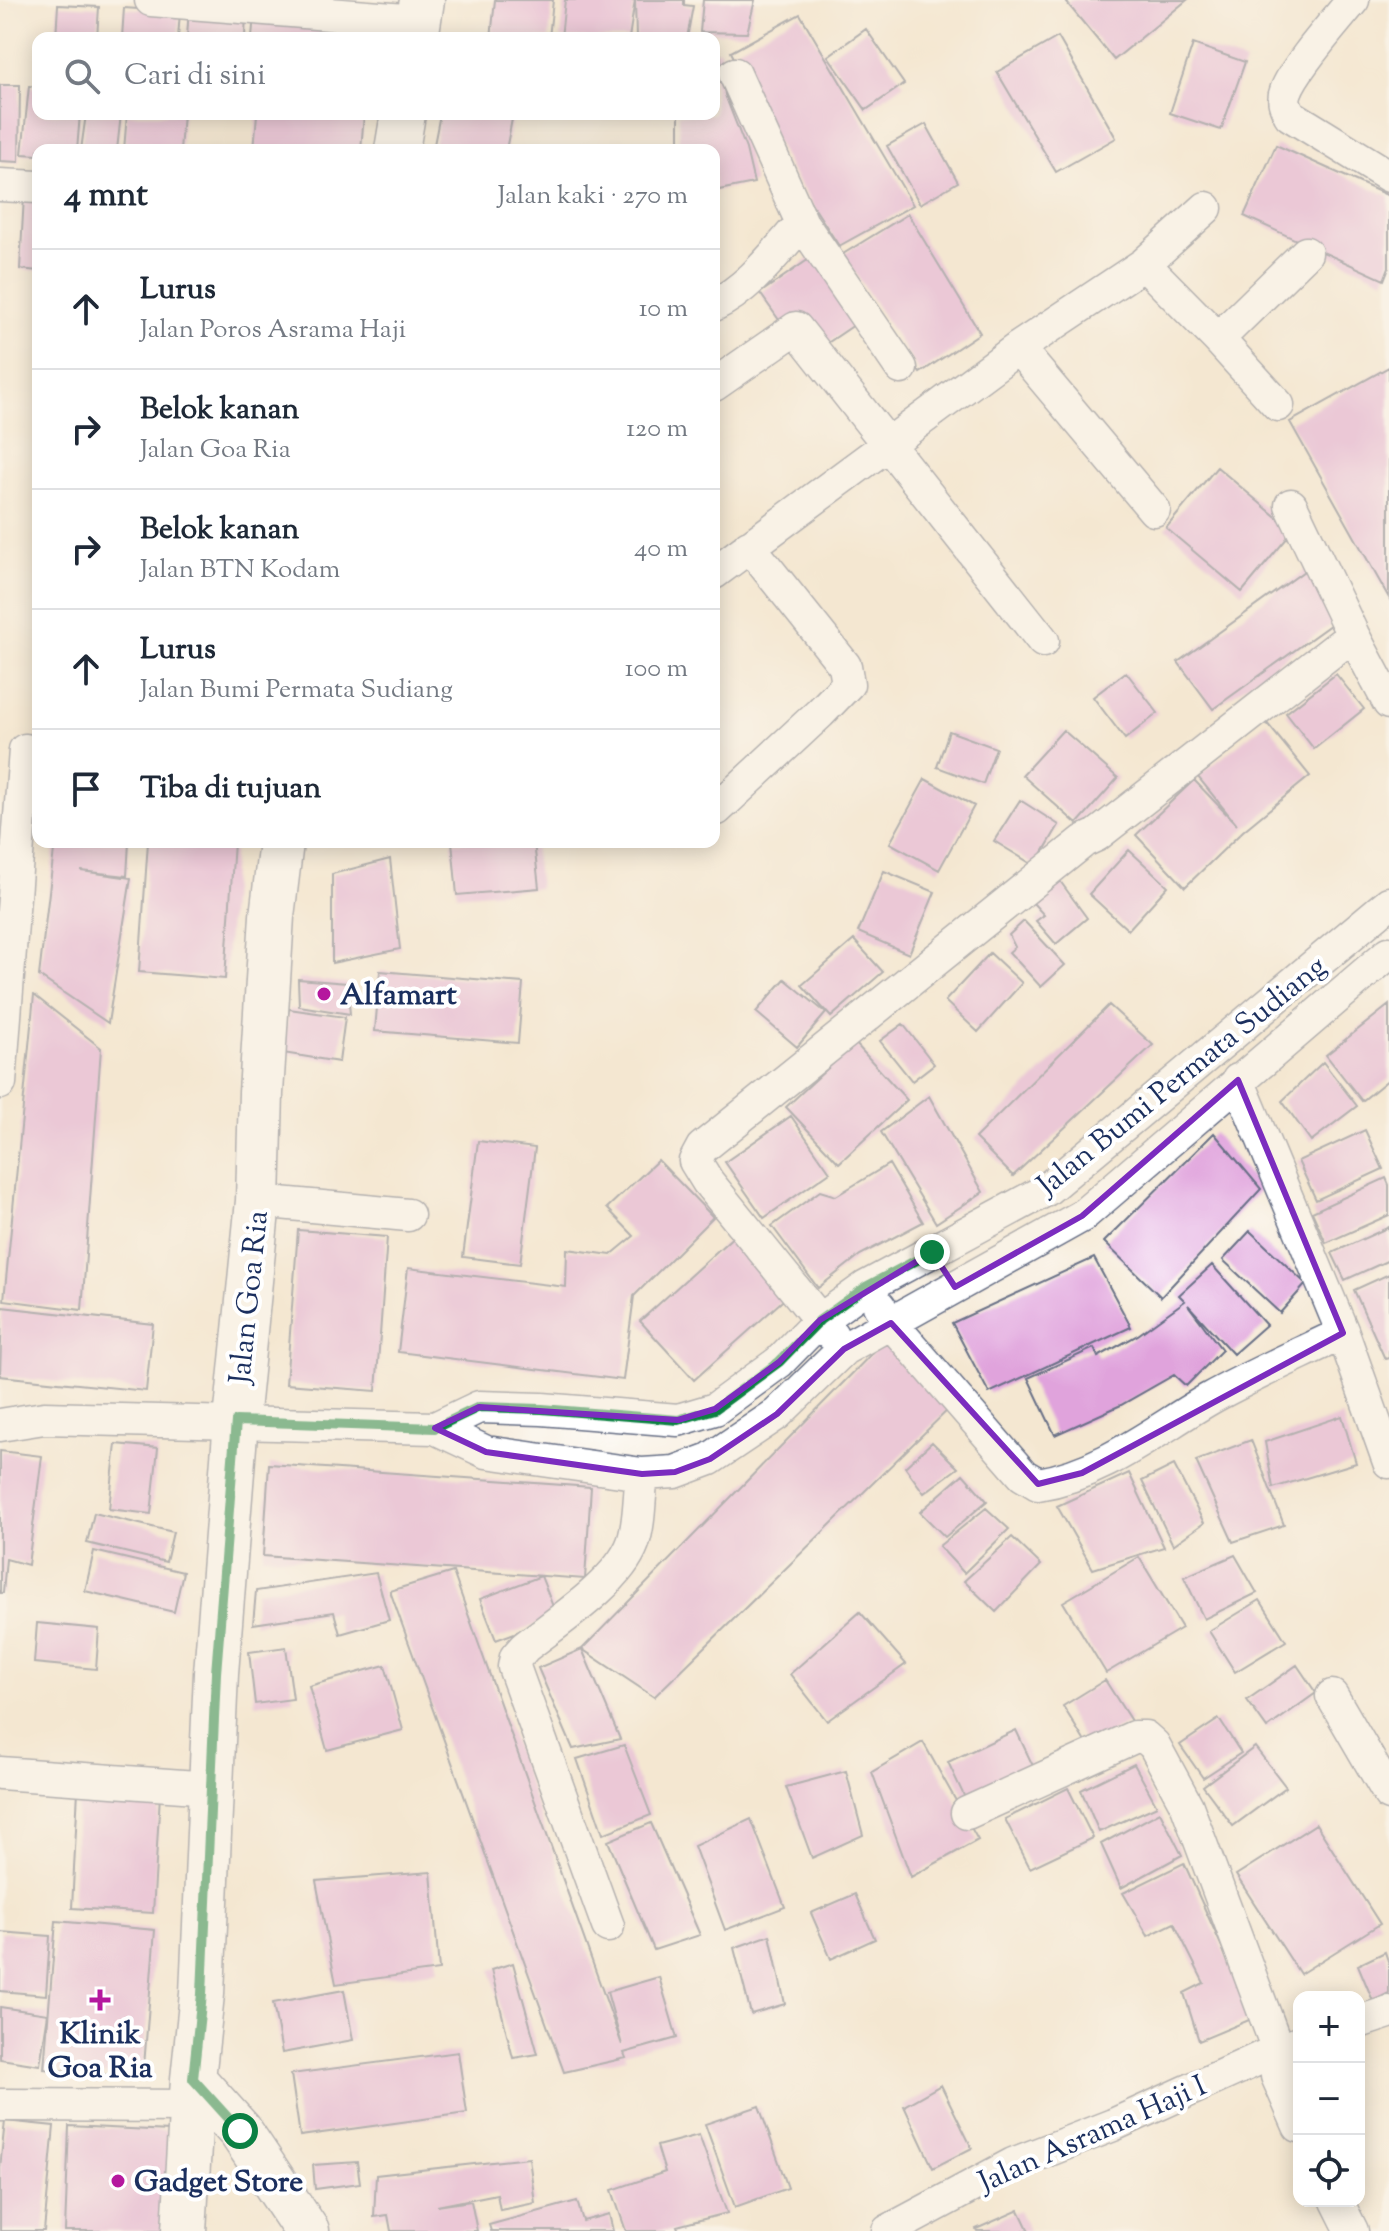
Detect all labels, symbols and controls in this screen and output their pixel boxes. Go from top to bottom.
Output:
search box [32,32,720,120]
icon: search [60,54,104,98]
text: Cari di sini [124,55,266,98]
text: 4 mnt [64,172,148,221]
text: Jalan kaki · 270 m [497,178,688,215]
text: Lurus [140,269,216,312]
icon: ahead [64,287,108,331]
text: 10 m [639,291,688,328]
text: Jalan Poros Asrama Haji [140,312,406,349]
text: Belok kanan [140,389,299,432]
icon: right [64,407,108,451]
text: 120 m [626,411,688,448]
text: Jalan Goa Ria [140,432,291,469]
text: Belok kanan [140,509,299,552]
icon: right [64,527,108,571]
text: 40 m [634,531,688,568]
text: Jalan BTN Kodam [140,552,340,589]
text: Lurus [140,629,216,672]
icon: ahead [64,647,108,691]
text: 100 m [625,651,688,688]
text: Jalan Bumi Permata Sudiang [140,672,453,709]
icon: arrive [64,767,108,811]
text: Tiba di tujuan [140,768,321,811]
street label: Jalan Bumi Permata Sudiang [1027,947,1336,1208]
place label: Alfamart [340,975,457,1018]
marker: Alfamart [315,985,333,1003]
street label: Jalan Goa Ria [220,1208,281,1388]
route end [914,1234,950,1270]
marker: Klinik Goa Ria [89,1989,111,2011]
map controls [1293,1991,1365,2207]
button: + [1293,1991,1365,2063]
place label: Klinik Goa Ria [47,2014,153,2091]
button: − [1293,2063,1365,2135]
street label: Jalan Asrama Haji I [970,2066,1214,2206]
route start [222,2113,258,2149]
button: locate [1293,2135,1365,2207]
place label: Gadget Store [134,2162,303,2205]
marker: Gadget Store [109,2172,127,2190]

